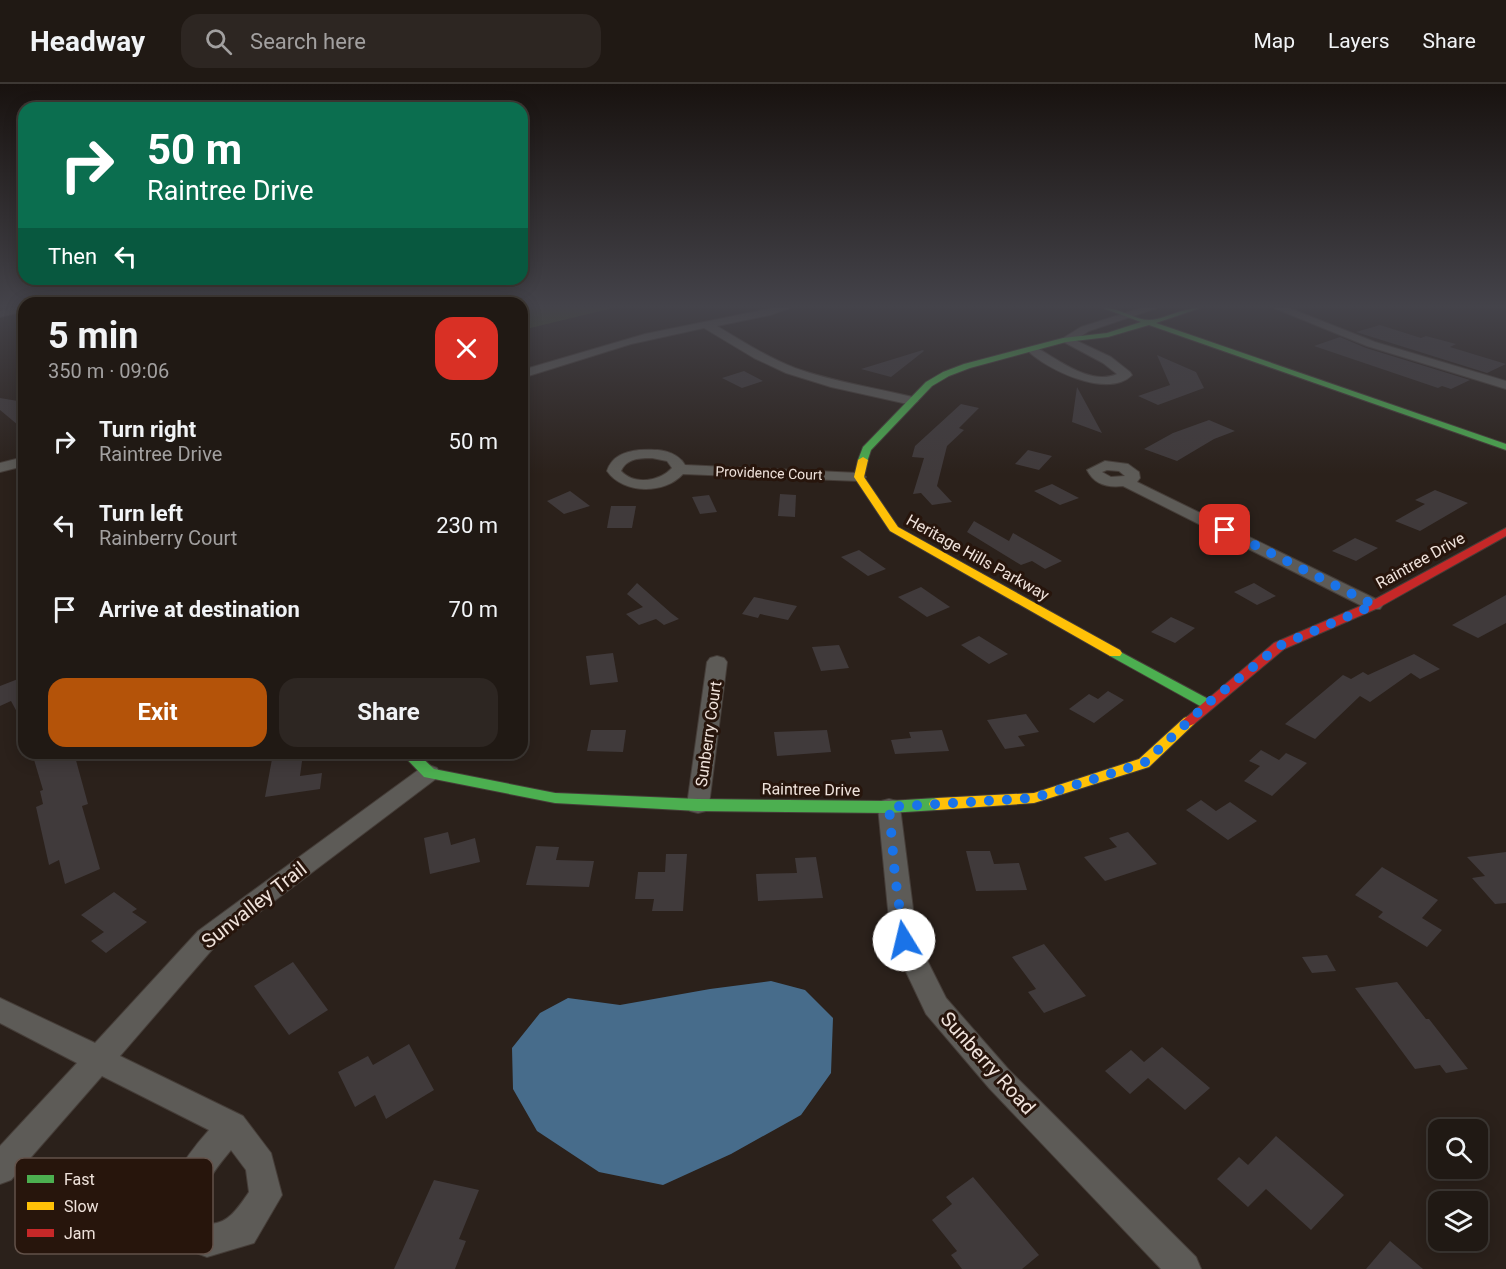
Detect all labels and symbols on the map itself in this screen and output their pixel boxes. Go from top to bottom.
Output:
street label: Providence Court [715,463,823,483]
pin [1199,504,1250,555]
street label: Heritage Hills Parkway [903,510,1053,605]
street label: Raintree Drive [1372,528,1468,593]
street label: Sunberry Court [692,680,725,788]
street label: Raintree Drive [761,779,860,800]
street label: Sunvalley Trail [197,857,311,953]
position arrow [872,908,936,972]
street label: Sunberry Road [936,1007,1040,1119]
legend [15,1158,213,1254]
text: Fast [64,1170,95,1189]
text: Slow [64,1197,99,1216]
text: Jam [64,1224,96,1243]

